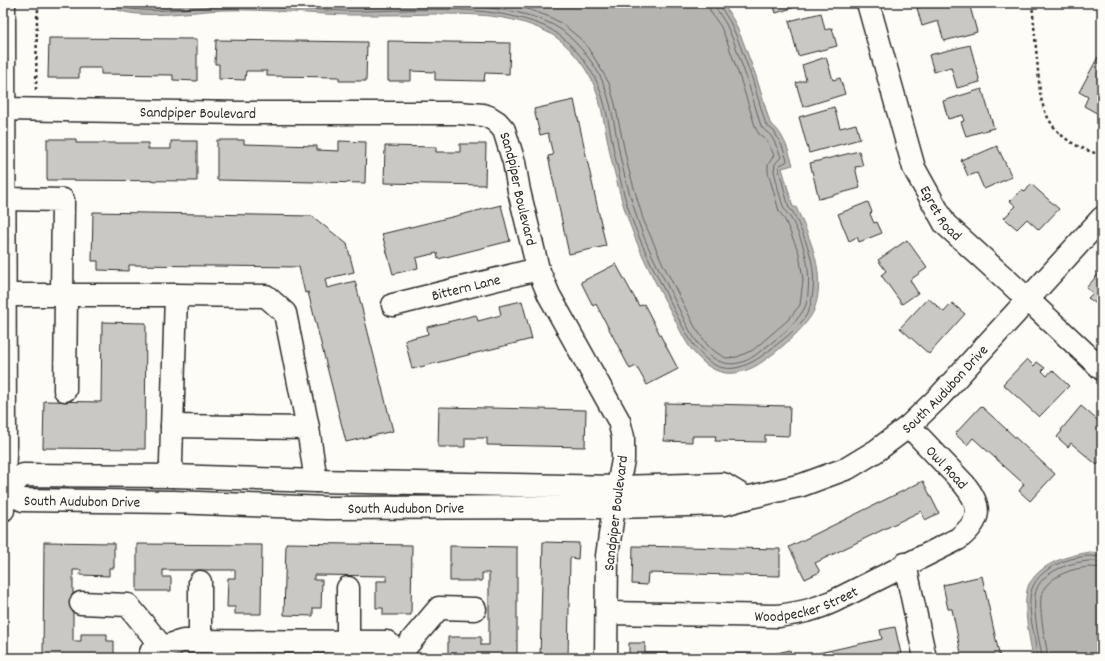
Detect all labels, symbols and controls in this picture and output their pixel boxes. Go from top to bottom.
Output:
street label: Sandpiper Boulevard [140,102,256,126]
street label: Sandpiper Boulevard [492,130,541,248]
street label: Egret Road [913,182,966,247]
street label: Bittern Lane [430,270,503,308]
street label: South Audubon Drive [898,341,995,440]
street label: Owl Road [919,441,972,495]
street label: Sandpiper Boulevard [599,454,635,572]
street label: South Audubon Drive [24,491,141,515]
street label: South Audubon Drive [348,499,465,521]
street label: Woodpecker Street [754,581,863,629]

